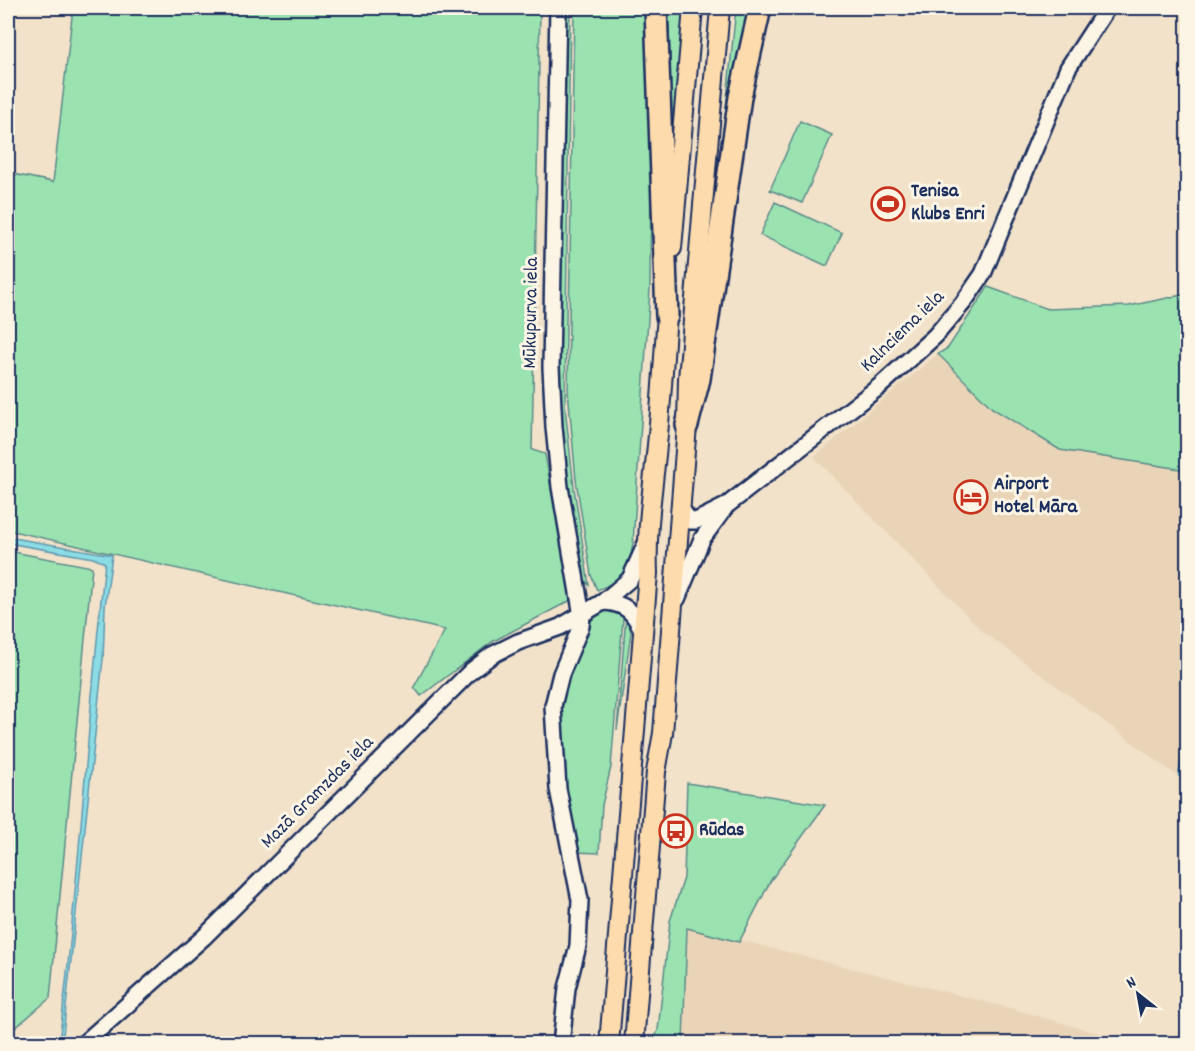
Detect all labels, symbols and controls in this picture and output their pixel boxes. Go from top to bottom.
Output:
place label: Tenisa Klubs Enri [911,178,985,229]
sports icon: Tenisa Klubs Enri [870,186,906,222]
street label: Mūkupurva iela [517,256,547,369]
street label: Kalnciema iela [855,284,952,379]
place label: Airport Hotel Māra [994,471,1078,522]
hotel icon: Airport Hotel Māra [953,479,989,515]
street label: Mazā Gramzdas iela [255,730,381,856]
bus stop icon: Rūdas [658,813,694,849]
place label: Rūdas [699,817,745,845]
north arrow [1108,964,1168,1024]
text: N [1122,971,1141,995]

